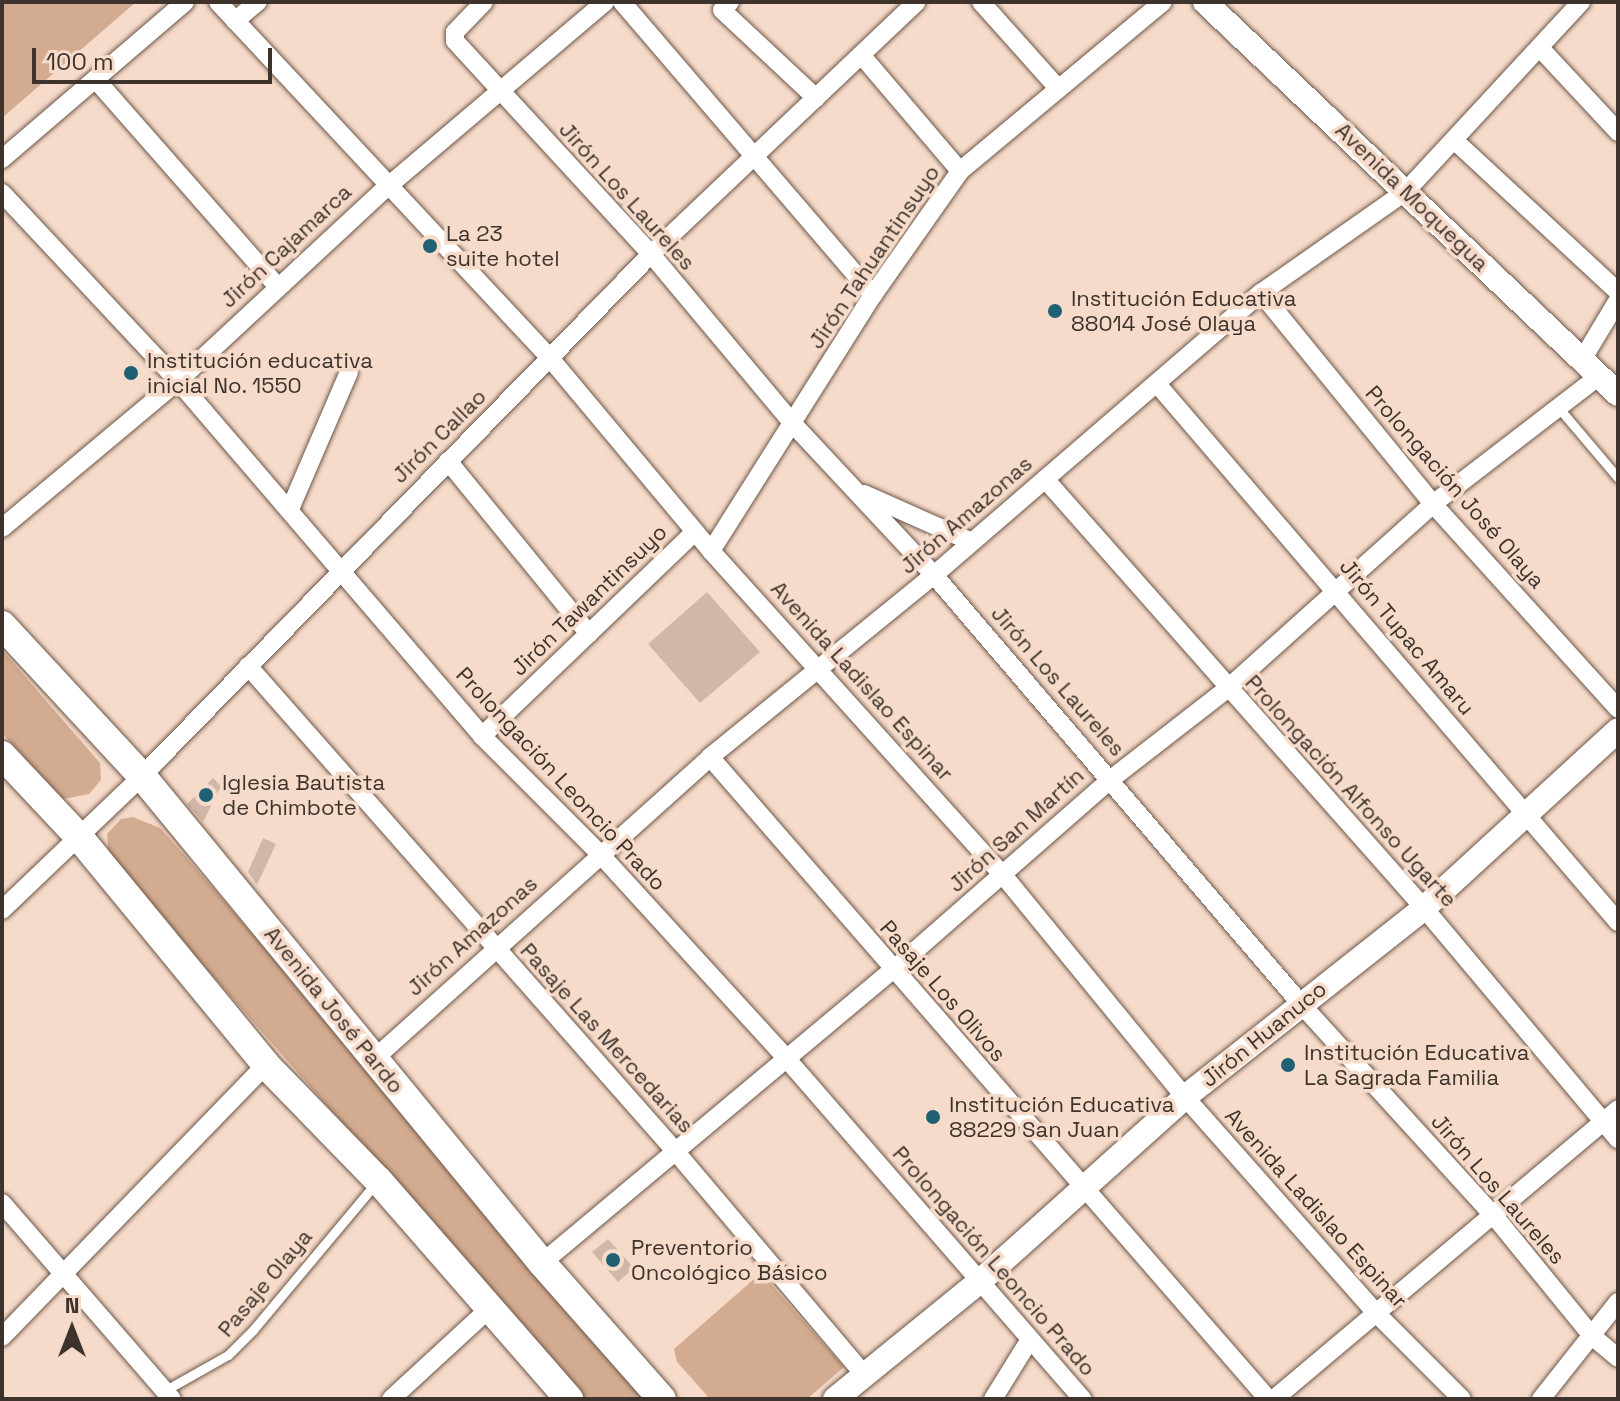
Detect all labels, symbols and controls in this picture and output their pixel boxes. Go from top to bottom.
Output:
scale bar [36,32,276,82]
text: 100 m [46,46,114,77]
street label: Jirón Los Laureles [553,116,701,276]
street label: Avenida Moquegua [1330,117,1494,277]
street label: Jirón Tahuantinsuyo [803,160,945,354]
street label: Jirón Cajamarca [215,179,357,313]
place label: La 23 suite hotel [446,220,560,272]
marker: La 23 suite hotel [421,237,439,255]
place label: Institución Educativa 88014 José Olaya [1071,285,1296,336]
marker: Institución Educativa 88014 José Olaya [1046,302,1064,320]
place label: Institución educativa inicial No. 1550 [147,347,373,398]
marker: Institución educativa inicial No. 1550 [122,364,140,382]
street label: Prolongación José Olaya [1360,380,1550,594]
street label: Jirón Callao [386,383,492,489]
street label: Jirón Amazonas [894,450,1038,580]
street label: Jirón Tawantinsuyo [505,519,673,681]
street label: Jirón Tupac Amaru [1334,553,1480,721]
street label: Avenida Ladislao Espinar [765,576,959,786]
street label: Jirón Los Laureles [985,600,1131,762]
street label: Prolongación Leoncio Prado [450,662,672,896]
street label: Prolongación Alfonso Ugarte [1240,669,1462,913]
street label: Jirón San Martín [943,762,1089,898]
place label: Iglesia Bautista de Chimbote [222,769,385,820]
marker: Iglesia Bautista de Chimbote [197,786,215,804]
street label: Jirón Amazonas [401,870,543,1002]
street label: Pasaje Los Olivos [874,915,1012,1067]
street label: Avenida José Pardo [259,921,409,1099]
street label: Pasaje Las Mercedarias [515,938,699,1138]
street label: Jirón Huanuco [1196,976,1332,1092]
place label: Institución Educativa La Sagrada Familia [1304,1039,1529,1090]
marker: Institución Educativa La Sagrada Familia [1279,1056,1297,1074]
place label: Institución Educativa 88229 San Juan [949,1091,1174,1142]
street label: Avenida Ladislao Espinar [1219,1103,1413,1313]
marker: Institución Educativa 88229 San Juan [924,1108,942,1126]
street label: Jirón Los Laureles [1425,1108,1571,1270]
street label: Prolongación Leoncio Prado [887,1141,1101,1381]
street label: Pasaje Olaya [212,1224,318,1342]
place label: Preventorio Oncológico Básico [631,1234,828,1286]
marker: Preventorio Oncológico Básico [602,1249,624,1271]
north arrow [32,1289,112,1369]
text: N [65,1291,79,1319]

